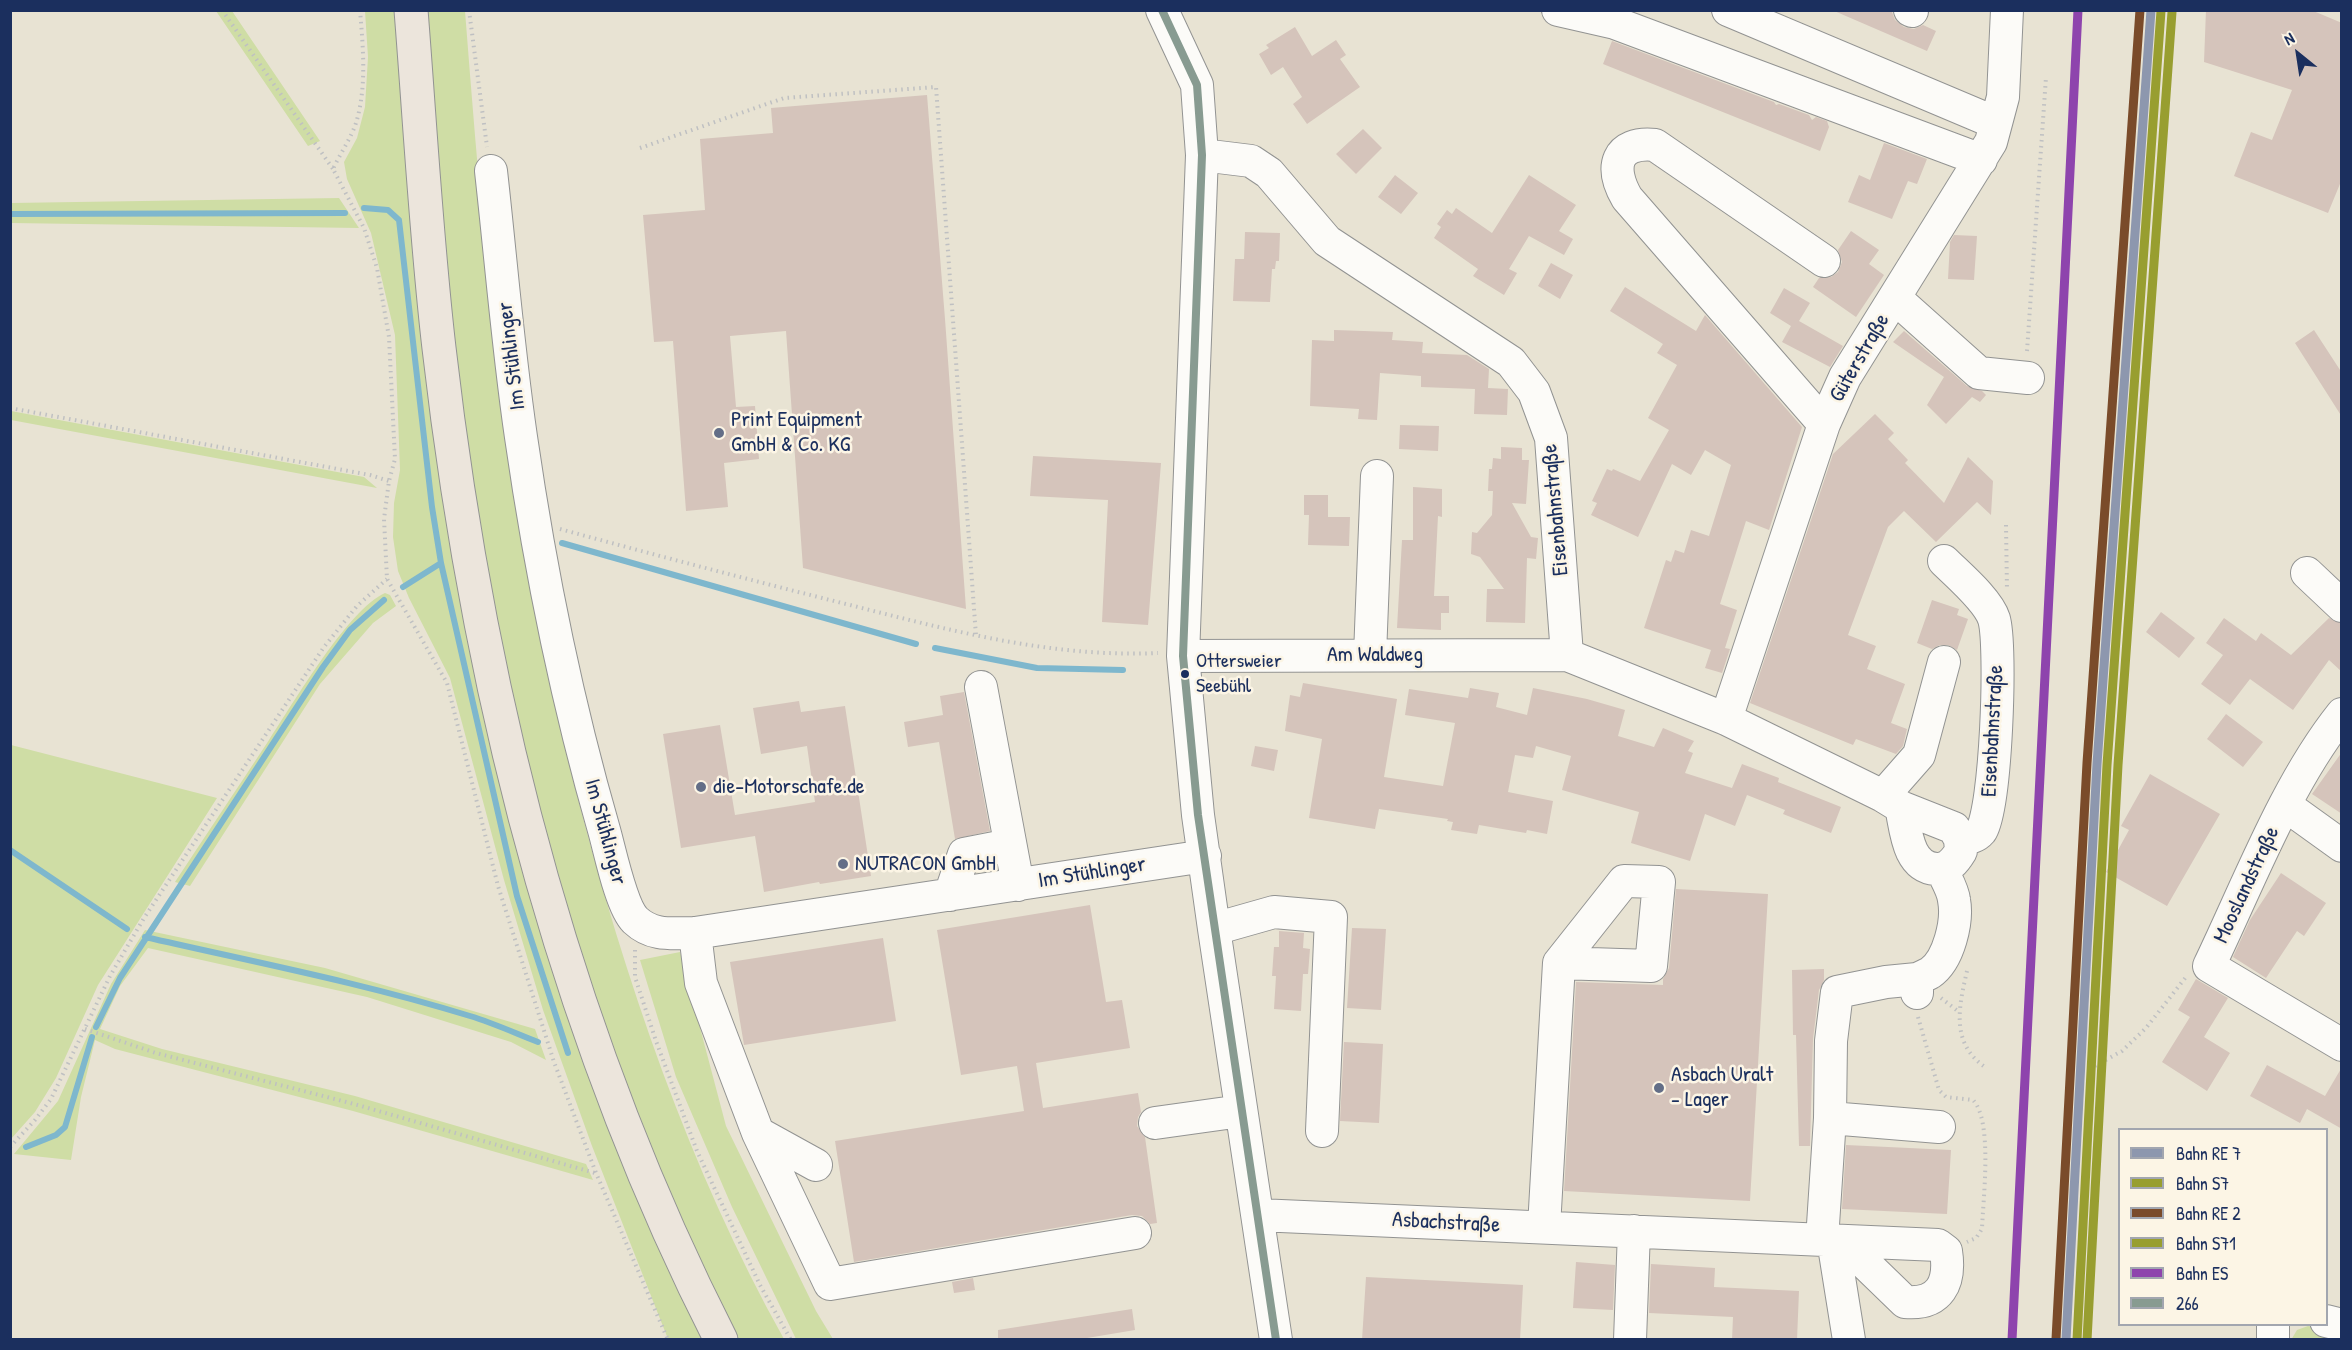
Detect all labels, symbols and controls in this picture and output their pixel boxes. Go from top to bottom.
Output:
north arrow [2268,24,2328,84]
text: N [2280,27,2298,50]
street label: Im Stühlinger [492,300,532,412]
street label: Güterstraße [1824,309,1896,407]
place label: Print Equipment GmbH & Co. KG [731,407,862,458]
marker: Print Equipment GmbH & Co. KG [712,426,726,440]
street label: Eisenbahnstraße [1537,443,1575,577]
street label: Am Waldweg [1327,642,1423,668]
place label: Ottersweier Seebühl [1196,650,1282,697]
street label: Eisenbahnstraße [1976,664,2010,798]
marker: Ottersweier Seebühl [1179,668,1191,680]
place label: die-Motorschafe.de [713,774,865,800]
street label: Im Stühlinger [578,776,632,888]
marker: die-Motorschafe.de [694,780,708,794]
street label: Mooslandstraße [2208,822,2286,948]
place label: NUTRACON GmbH [855,851,996,877]
street label: Im Stühlinger [1036,851,1148,895]
marker: NUTRACON GmbH [836,857,850,871]
place label: Asbach Uralt - Lager [1671,1062,1773,1114]
marker: Asbach Uralt - Lager [1652,1081,1666,1095]
legend [2118,1128,2328,1326]
text: Bahn RE 7 [2176,1141,2241,1166]
text: Bahn S7 [2176,1171,2229,1196]
text: Bahn RE 2 [2176,1201,2241,1226]
street label: Asbachstraße [1391,1207,1501,1239]
text: Bahn S71 [2176,1231,2236,1256]
text: Bahn ES [2176,1261,2228,1286]
text: 266 [2176,1291,2199,1316]

